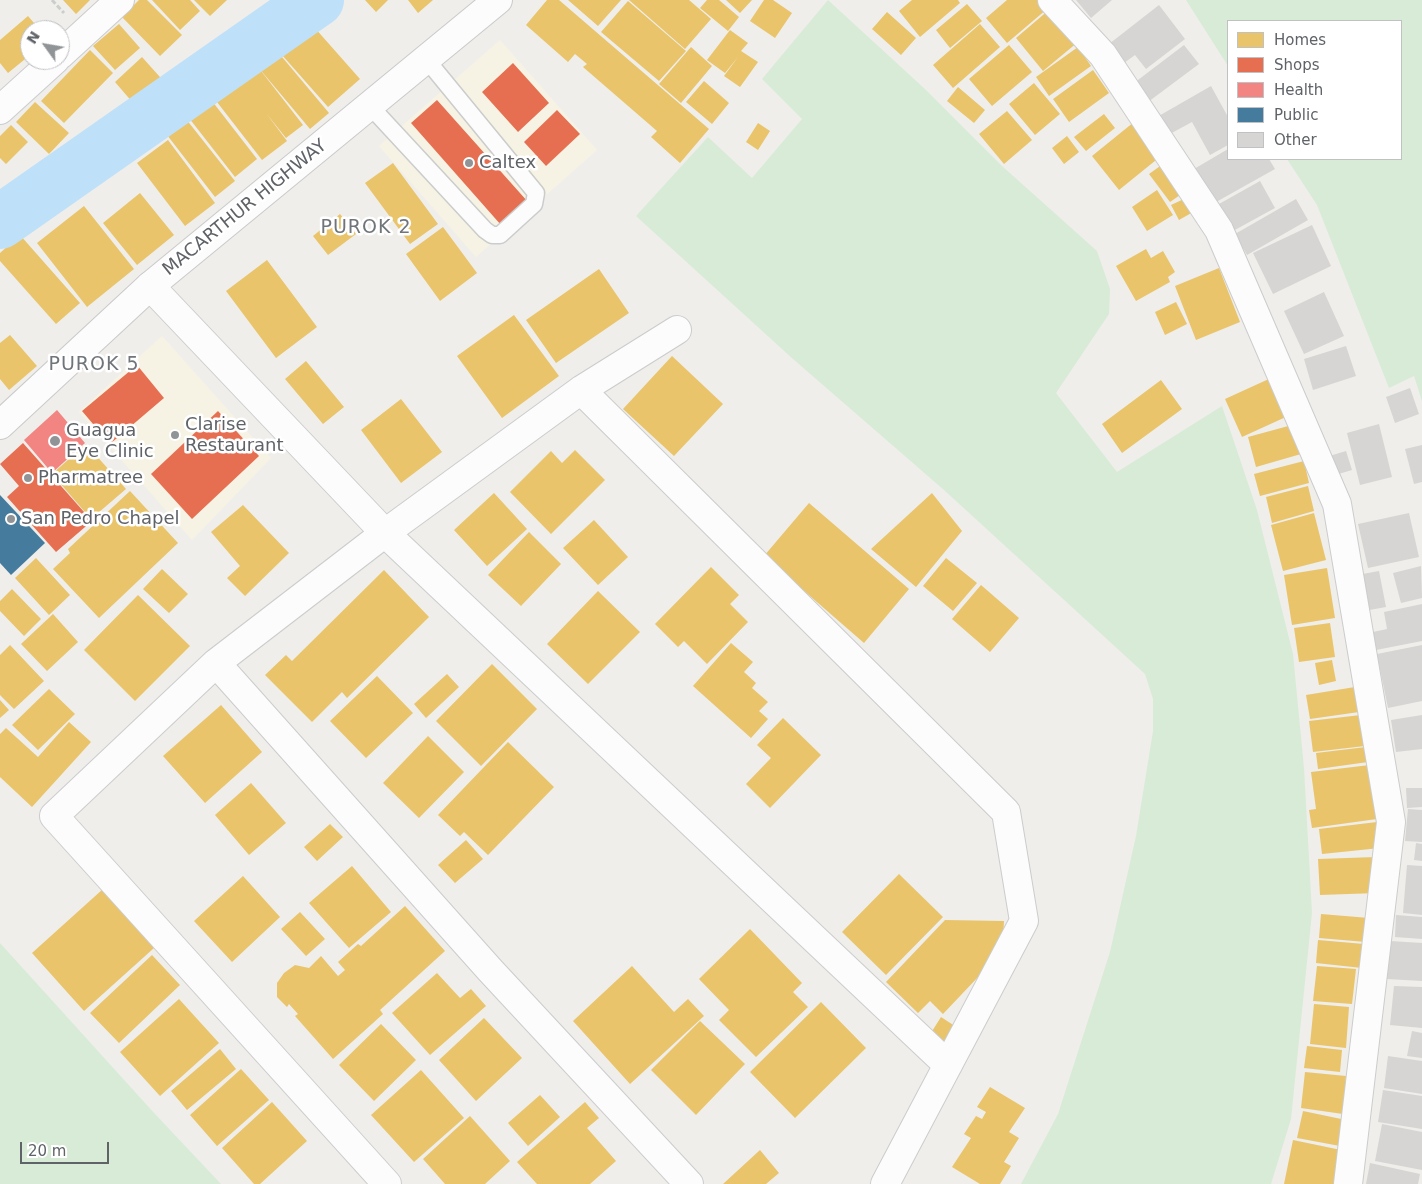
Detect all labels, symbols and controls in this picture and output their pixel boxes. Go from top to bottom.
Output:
north arrow [20,20,70,70]
legend [1227,20,1402,160]
text: N [23,28,43,47]
text: Homes [1274,31,1326,49]
text: Shops [1274,56,1320,74]
text: Health [1274,81,1323,99]
text: Public [1274,106,1318,124]
text: Other [1274,131,1317,149]
street label: MACARTHUR HIGHWAY [159,135,331,281]
place label: Caltex [479,152,536,174]
marker: Caltex [463,157,475,169]
district label: PUROK 2 [320,217,412,239]
district label: PUROK 5 [48,354,140,376]
place label: Clarise Restaurant [185,414,284,456]
place label: Guagua Eye Clinic [66,420,154,462]
marker: Clarise Restaurant [169,429,181,441]
marker: Guagua Eye Clinic [48,434,62,448]
place label: Pharmatree [38,467,143,489]
marker: Pharmatree [22,472,34,484]
place label: San Pedro Chapel [21,508,180,530]
marker: San Pedro Chapel [5,513,17,525]
scale bar [22,1132,111,1164]
text: 20 m [28,1142,66,1160]

